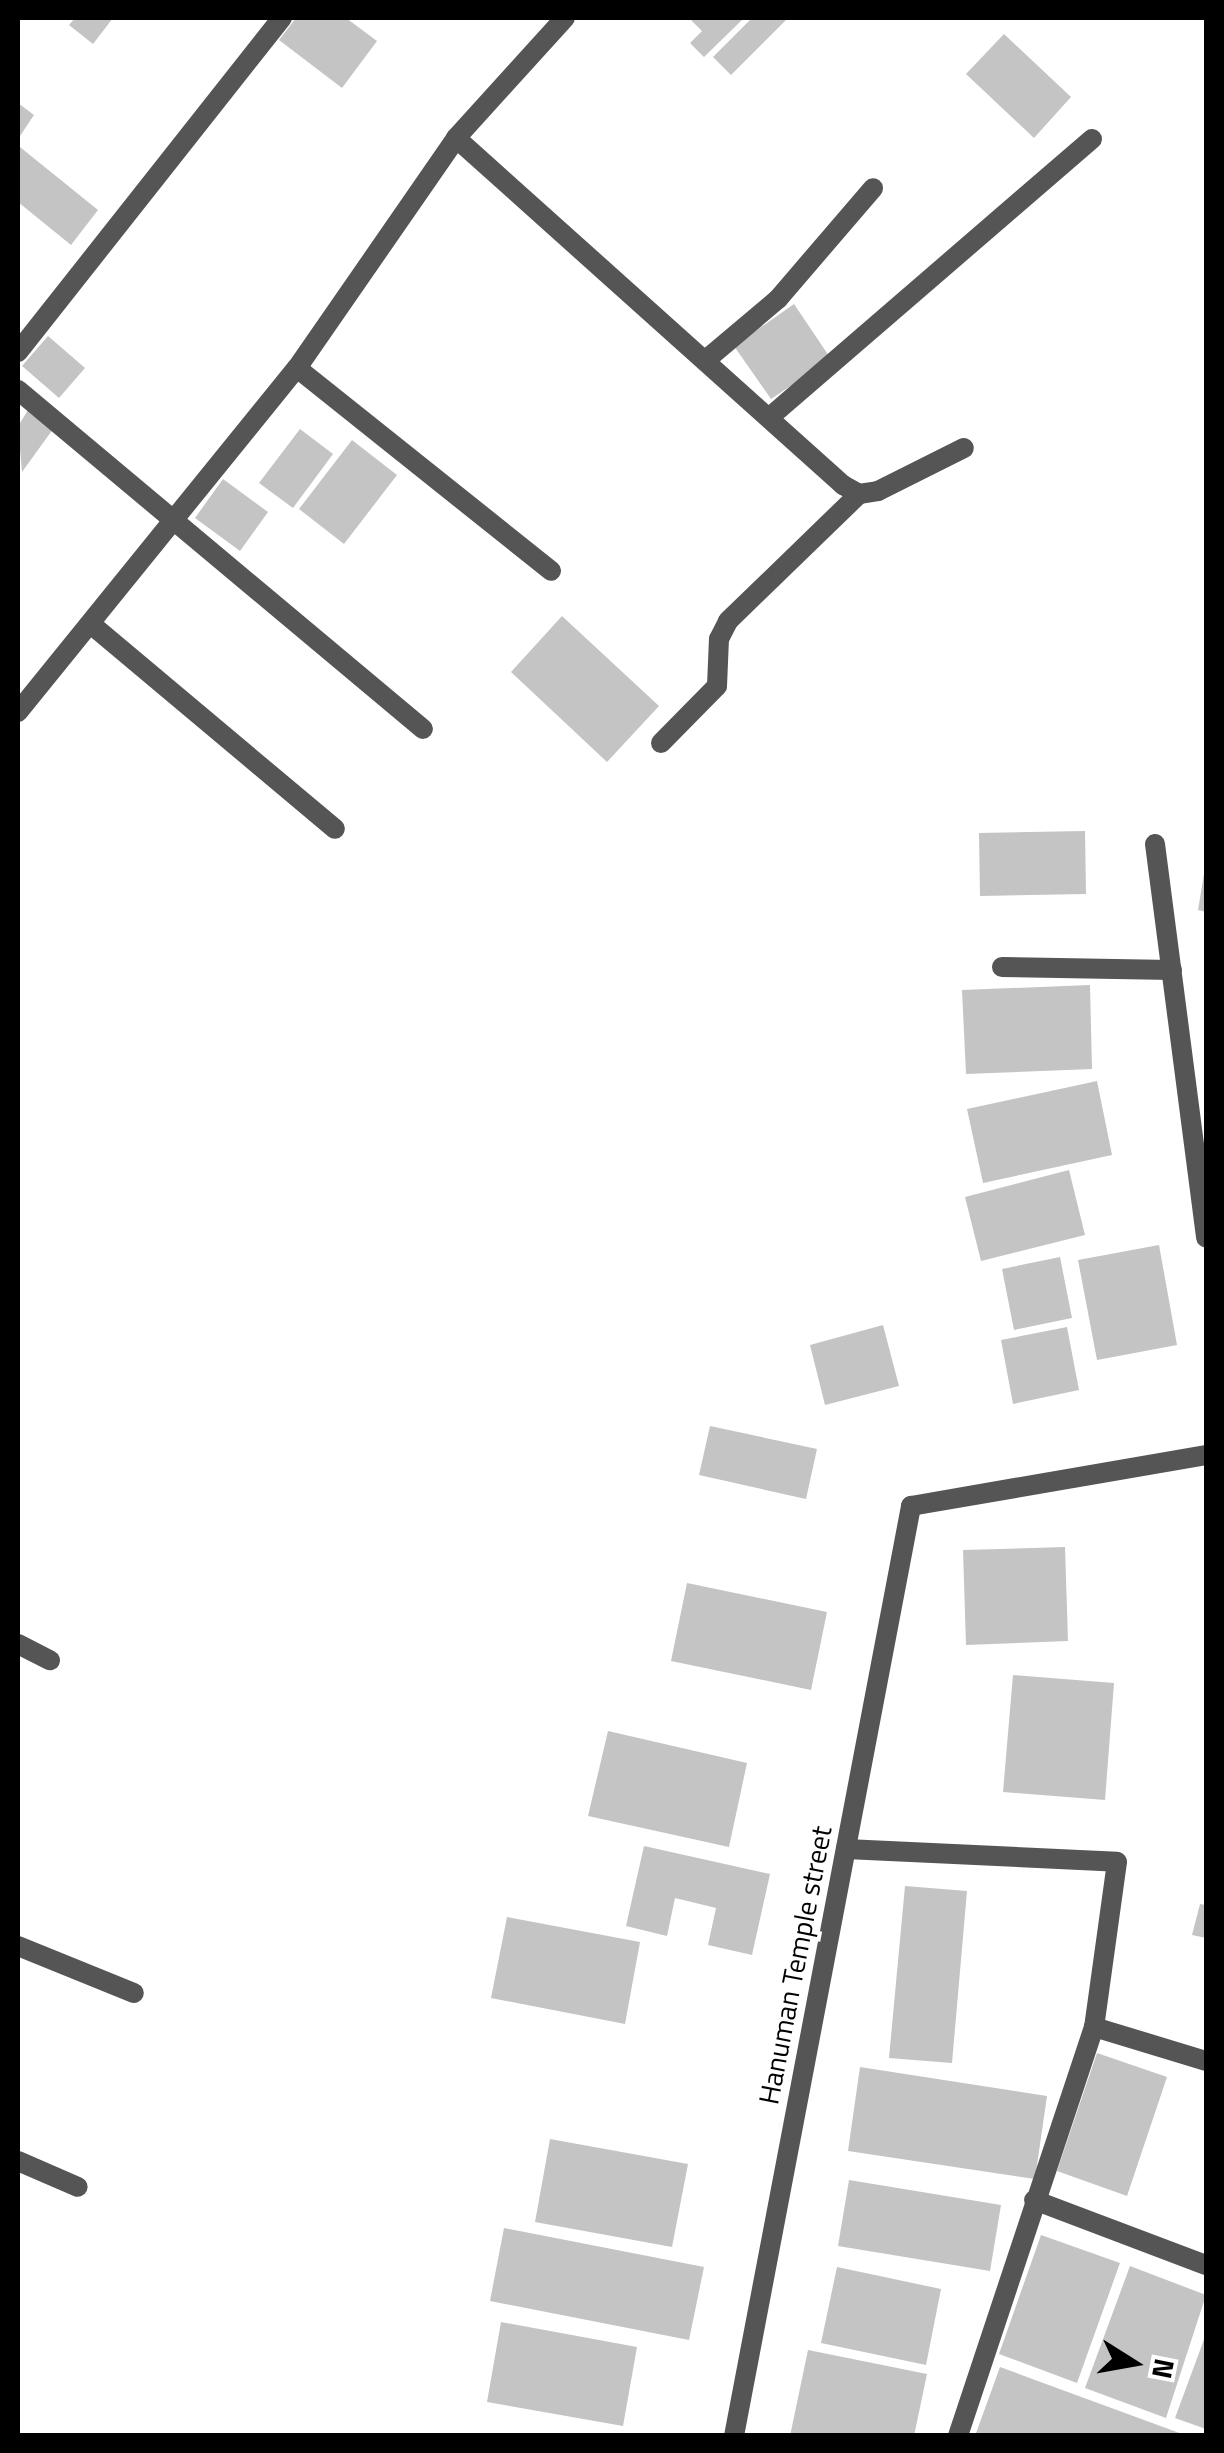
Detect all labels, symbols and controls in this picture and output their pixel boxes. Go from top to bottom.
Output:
street label: Hanuman Temple street [752,1823,838,2107]
north arrow [1084,2313,1184,2413]
text: N [1141,2355,1187,2382]

